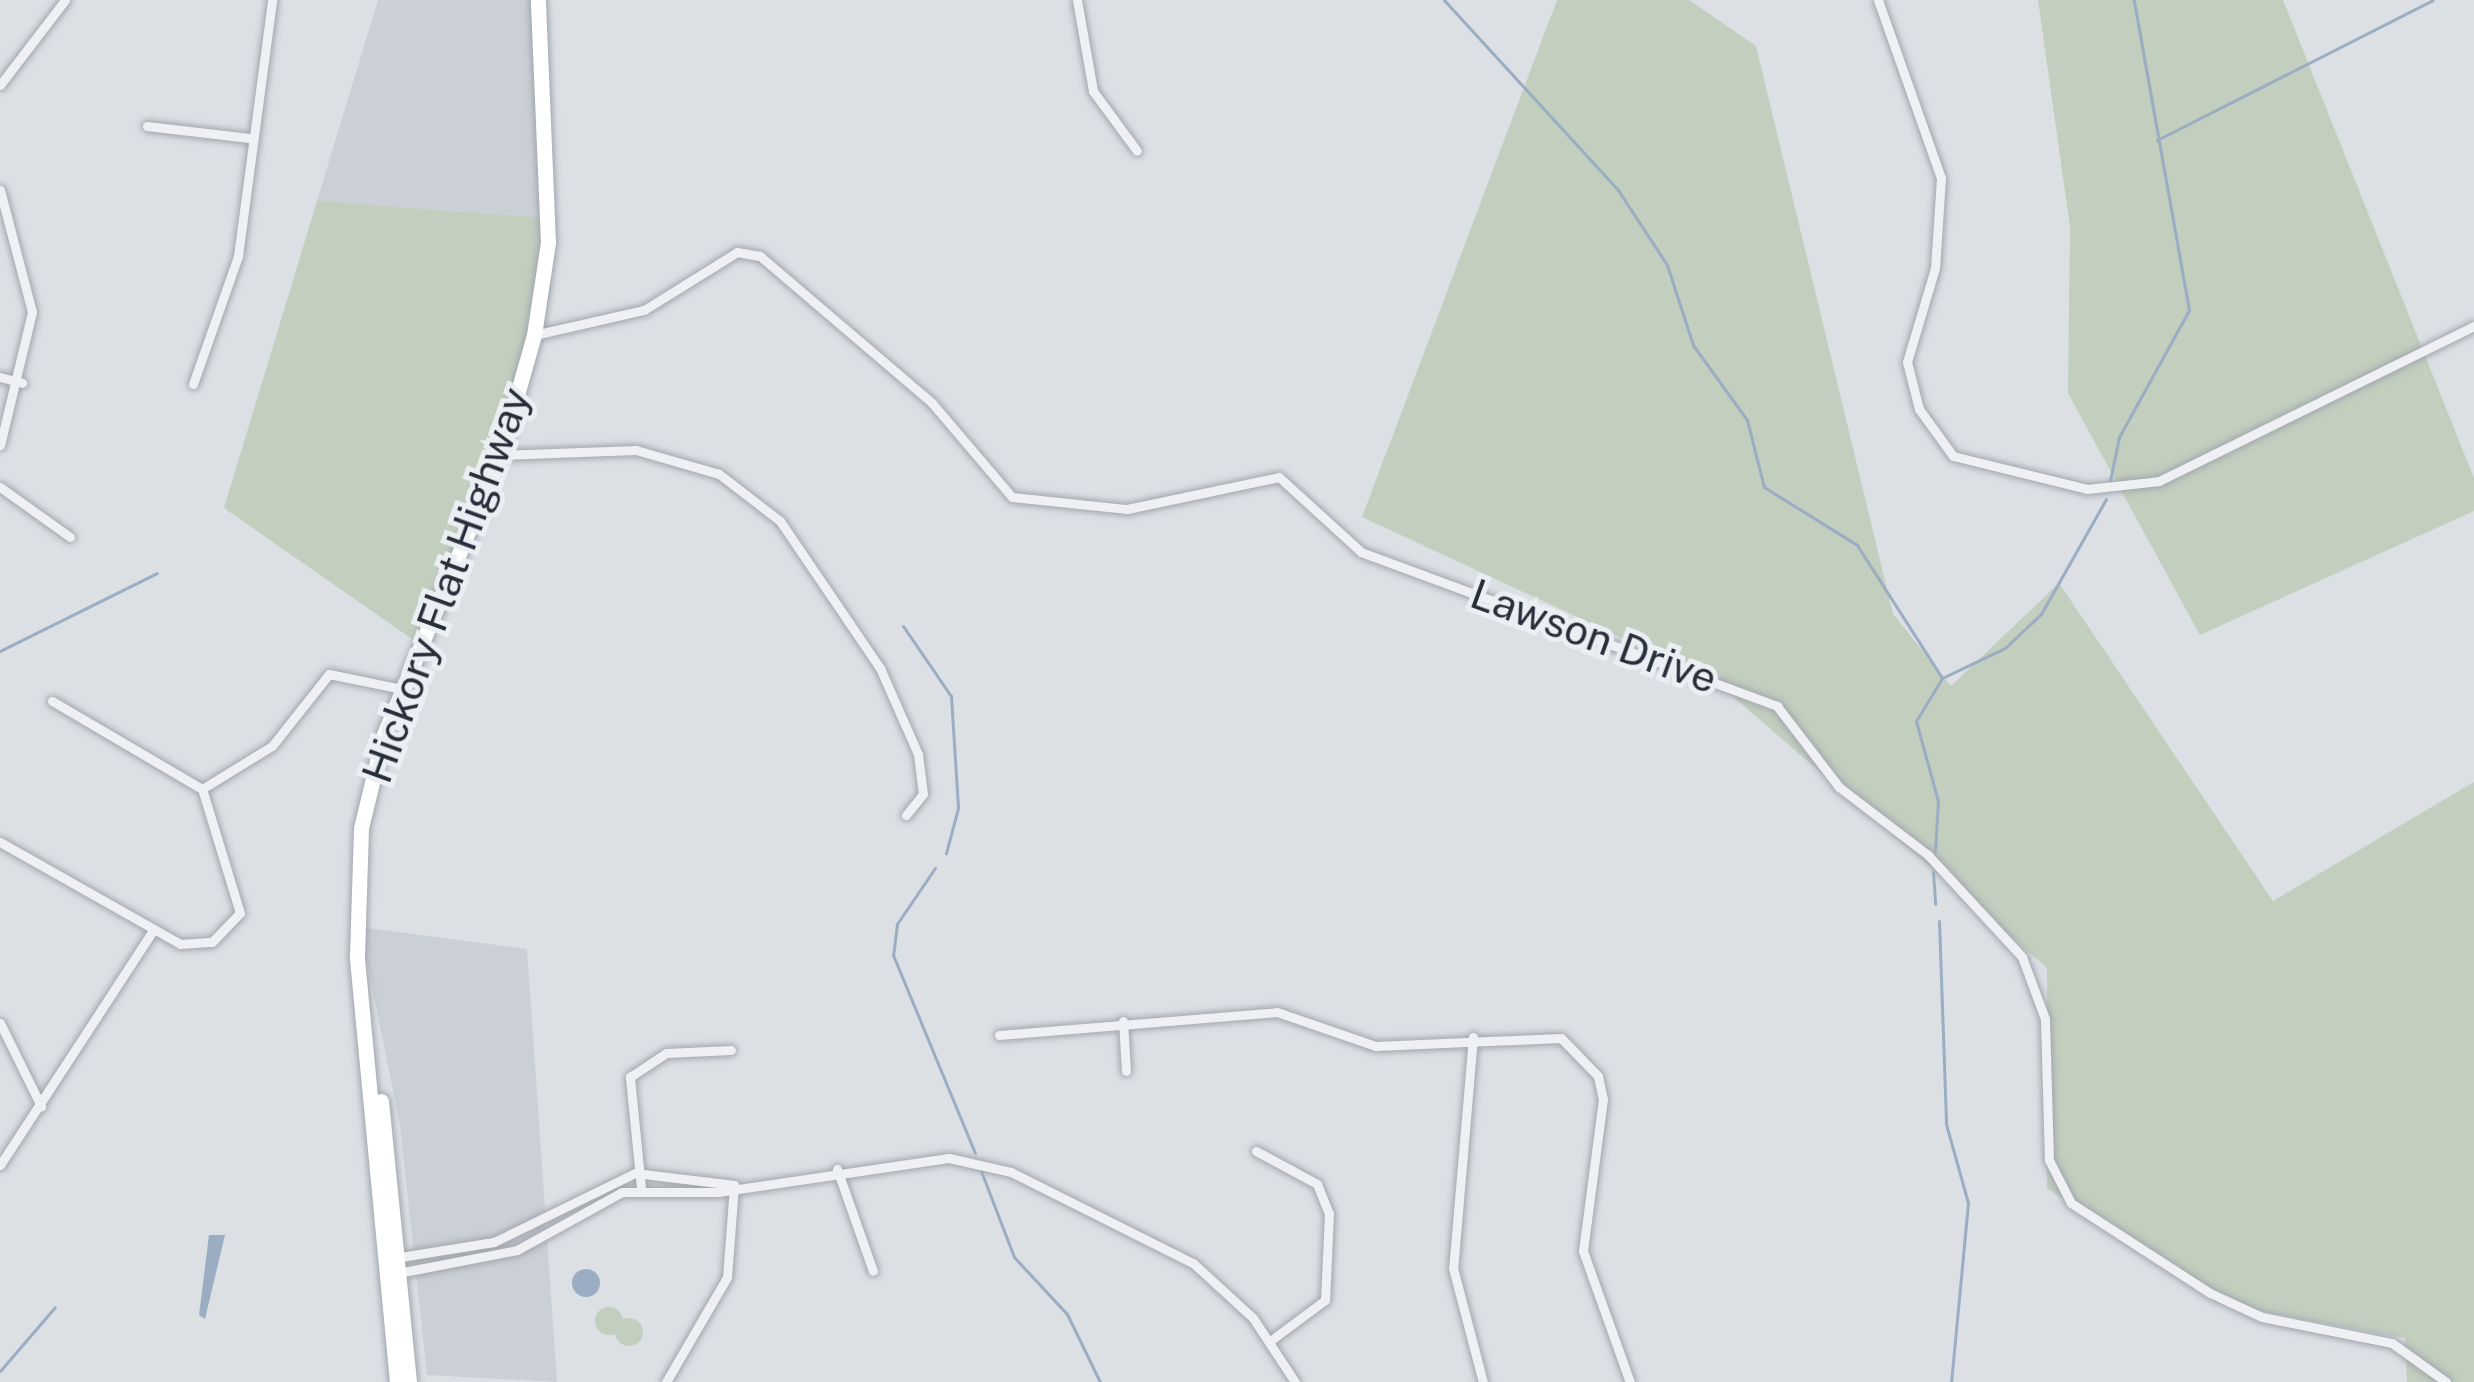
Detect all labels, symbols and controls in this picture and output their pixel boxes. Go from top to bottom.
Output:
street label: Hickory Flat Highway [351,381,541,789]
street label: Lawson Drive [1464,568,1724,704]

